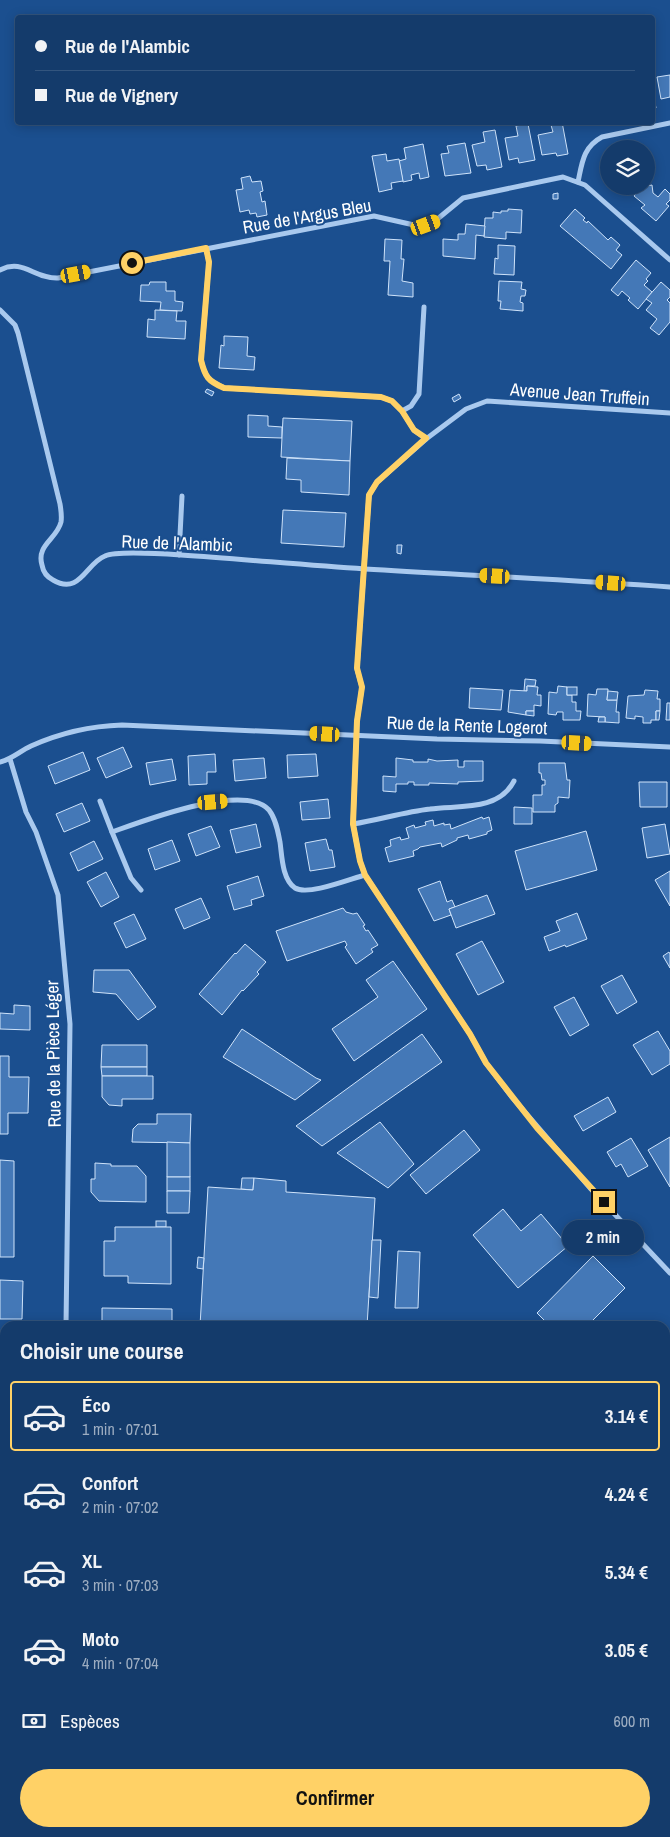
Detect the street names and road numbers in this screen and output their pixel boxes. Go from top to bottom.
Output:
street label: Rue de l'Argus Bleu [241,192,373,240]
street label: Avenue Jean Truffein [508,377,651,411]
street label: Rue de l'Alambic [121,529,233,557]
street label: Rue de la Rente Logerot [386,710,548,740]
street label: Rue de la Pièce Léger [39,980,67,1128]

